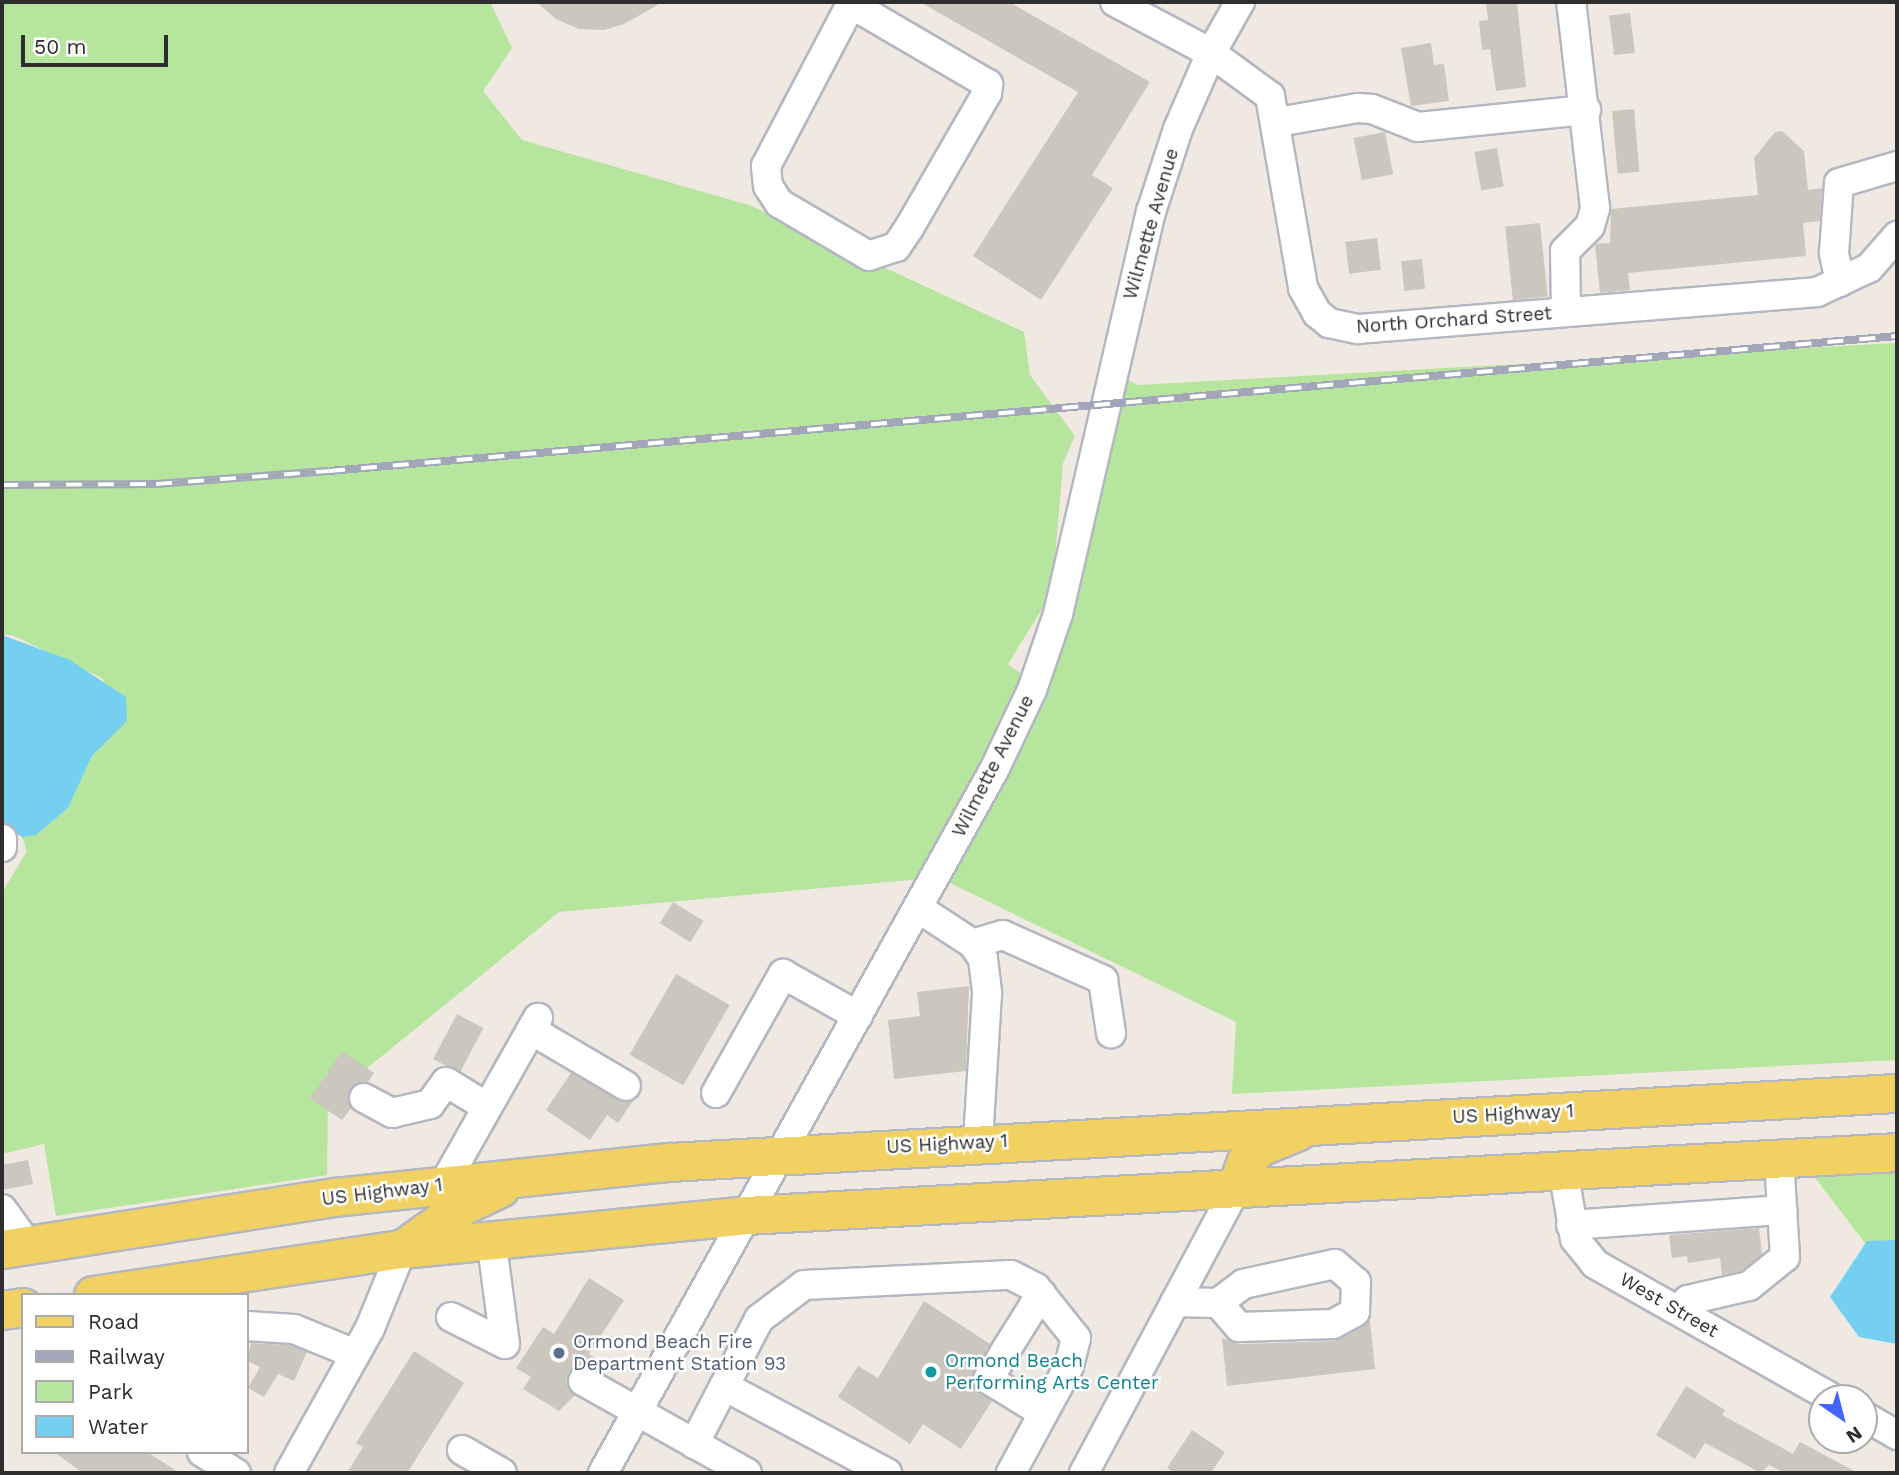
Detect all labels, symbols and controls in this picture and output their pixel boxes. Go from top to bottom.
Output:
scale bar [24,21,172,65]
text: 50 m [34,34,86,59]
street label: Wilmette Avenue [1118,145,1184,303]
street label: North Orchard Street [1355,302,1553,338]
street label: Wilmette Avenue [947,691,1039,841]
street label: US Highway 1 [1451,1099,1575,1129]
street label: US Highway 1 [885,1129,1009,1159]
street label: US Highway 1 [320,1173,444,1211]
street label: West Street [1616,1268,1722,1342]
legend [21,1293,248,1454]
text: Road [88,1309,139,1334]
place label: Ormond Beach Fire Department Station 93 [573,1331,786,1375]
text: Railway [88,1344,165,1369]
marker: Ormond Beach Fire Department Station 93 [551,1345,567,1361]
place label: Ormond Beach Performing Arts Center [945,1350,1159,1394]
marker: Ormond Beach Performing Arts Center [923,1364,939,1380]
text: Park [88,1379,133,1404]
north arrow [1808,1384,1878,1454]
text: Water [88,1414,148,1439]
text: N [1842,1422,1867,1448]

